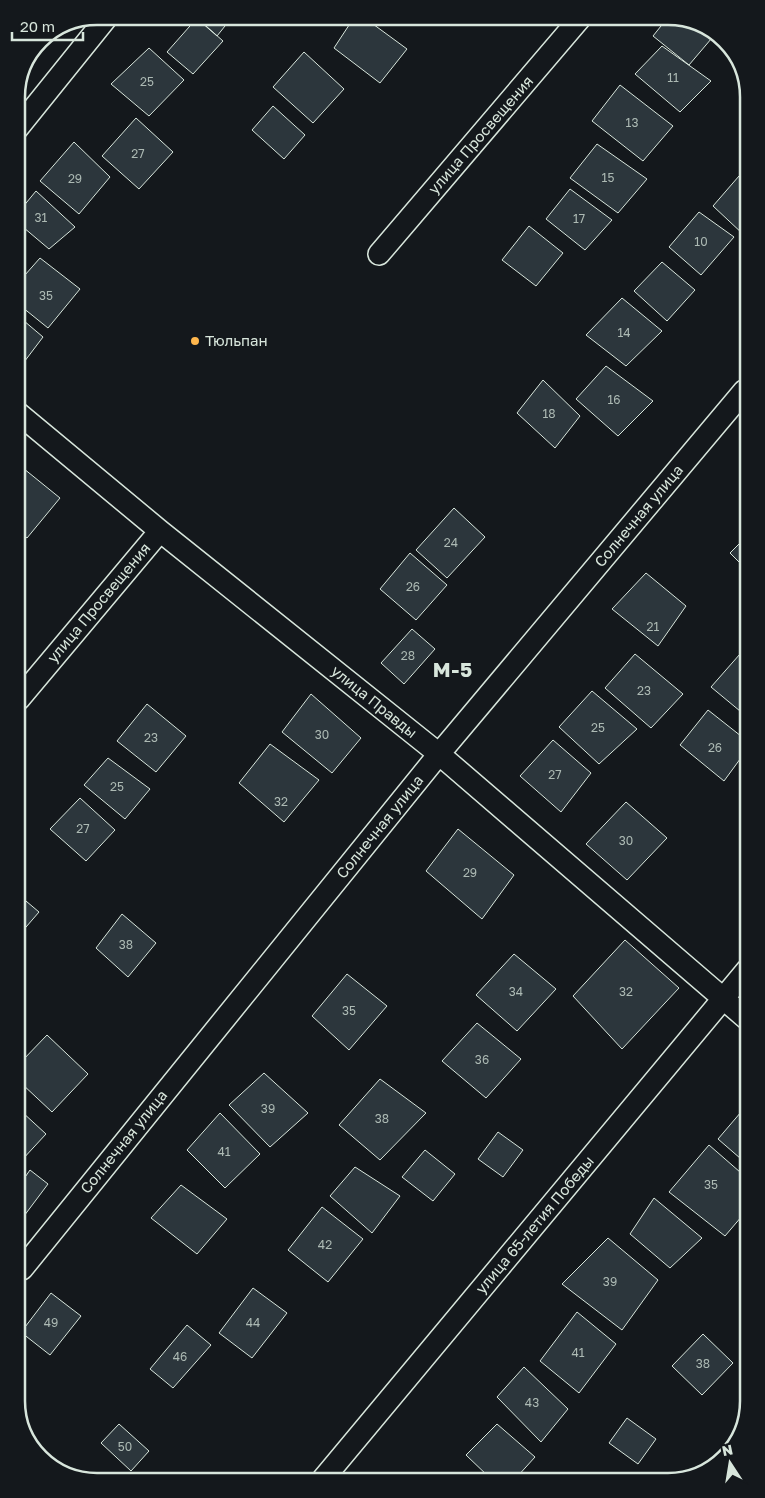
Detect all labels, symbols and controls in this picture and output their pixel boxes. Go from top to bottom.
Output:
scale bar [12,10,84,42]
text: 20 m [20,17,55,35]
house number: 11 [667,70,679,85]
street label: улица Просвещения [424,72,536,197]
house number: 25 [140,74,154,89]
house number: 13 [626,115,638,130]
house number: 27 [131,146,145,161]
house number: 15 [602,170,614,185]
house number: 29 [68,171,82,186]
house number: 31 [35,210,48,225]
house number: 17 [573,211,585,226]
house number: 10 [694,234,708,249]
house number: 35 [39,288,53,303]
house number: 14 [617,325,631,340]
place label: Тюльпан [205,331,268,349]
marker: Тюльпан [189,335,201,347]
house number: 16 [607,392,621,407]
house number: 18 [542,406,556,421]
street label: Солнечная улица [590,461,686,570]
house number: 24 [444,535,458,550]
street label: улица Просвещения [43,539,154,666]
house number: 26 [406,579,420,594]
house number: 21 [647,619,660,634]
house number: 28 [401,648,415,663]
district label: М-5 [433,657,473,681]
street label: улица Правды [328,661,421,741]
house number: 23 [637,683,651,698]
house number: 25 [591,720,605,735]
house number: 30 [315,727,329,742]
house number: 23 [144,730,158,745]
house number: 26 [708,740,722,755]
house number: 27 [548,767,562,782]
street label: Солнечная улица [332,771,426,882]
house number: 25 [110,779,124,794]
house number: 32 [274,794,288,809]
house number: 27 [76,821,90,836]
house number: 30 [619,833,633,848]
house number: 29 [463,865,477,880]
house number: 38 [119,937,133,952]
house number: 34 [509,984,523,999]
house number: 32 [619,984,633,999]
house number: 35 [342,1003,356,1018]
house number: 36 [475,1052,489,1067]
street label: Солнечная улица [76,1086,170,1197]
house number: 39 [261,1101,275,1116]
house number: 38 [375,1111,389,1126]
house number: 41 [217,1144,231,1159]
street label: улица 65-летия Победы [471,1152,597,1297]
house number: 35 [704,1177,718,1192]
house number: 42 [318,1237,332,1252]
house number: 39 [603,1274,617,1289]
house number: 49 [44,1315,58,1330]
house number: 44 [246,1315,260,1330]
house number: 41 [571,1345,585,1360]
house number: 46 [173,1349,187,1364]
house number: 38 [696,1356,710,1371]
house number: 43 [525,1395,539,1410]
north arrow [705,1438,755,1488]
house number: 50 [118,1439,132,1454]
text: N [720,1440,734,1459]

